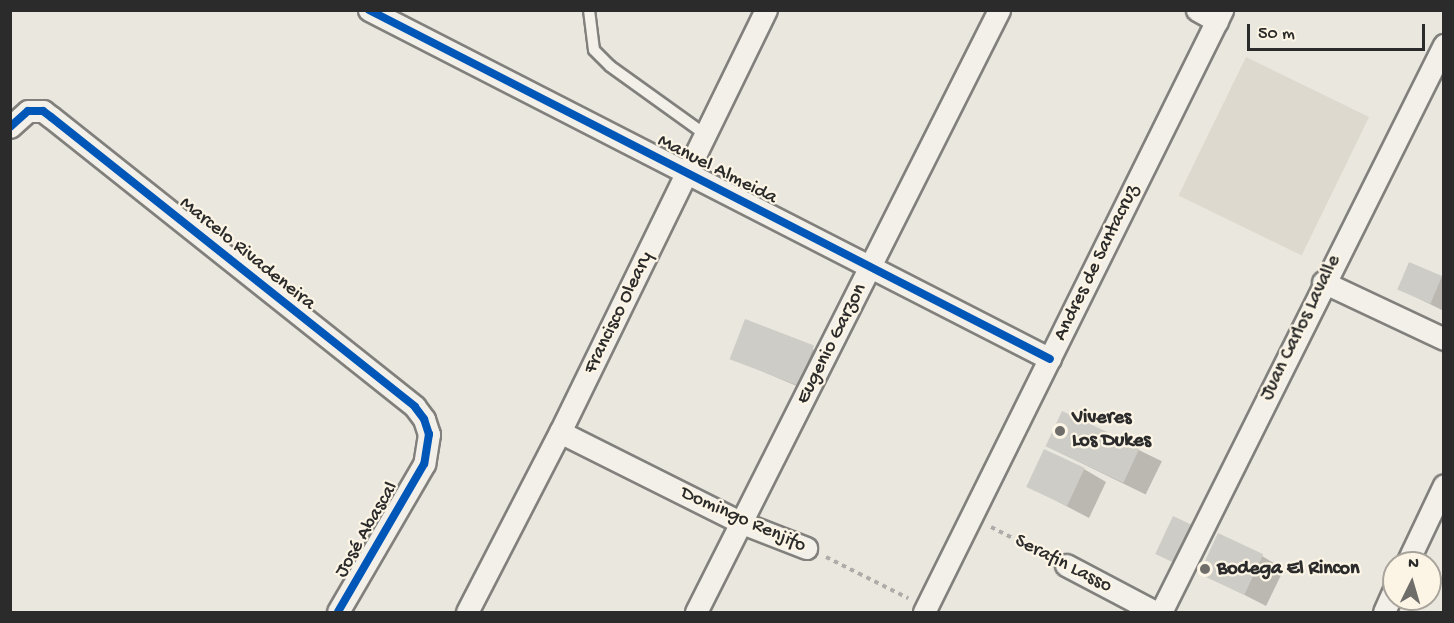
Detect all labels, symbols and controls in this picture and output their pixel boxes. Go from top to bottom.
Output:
scale bar [1250,12,1428,50]
text: 50 m [1258,24,1295,45]
street label: Manuel Almeida [653,130,781,210]
street label: Andres de Santacruz [1049,181,1145,345]
street label: Marcelo Rivadeneira [174,192,320,316]
street label: Francisco Oleary [579,248,659,378]
street label: Juan Carlos Lavalle [1255,251,1347,405]
street label: Eugenio Garzon [791,280,873,408]
place label: Viveres Los Dukes [1072,407,1151,454]
marker: Viveres Los Dukes [1053,424,1067,438]
street label: José Abascal [330,478,404,582]
street label: Domingo Renjifo [676,482,810,558]
street label: Serafin Lasso [1010,529,1116,599]
north arrow [1382,551,1442,611]
text: N [1407,555,1419,574]
place label: Bodega El Rincon [1217,557,1359,581]
marker: Bodega El Rincon [1198,562,1212,576]

